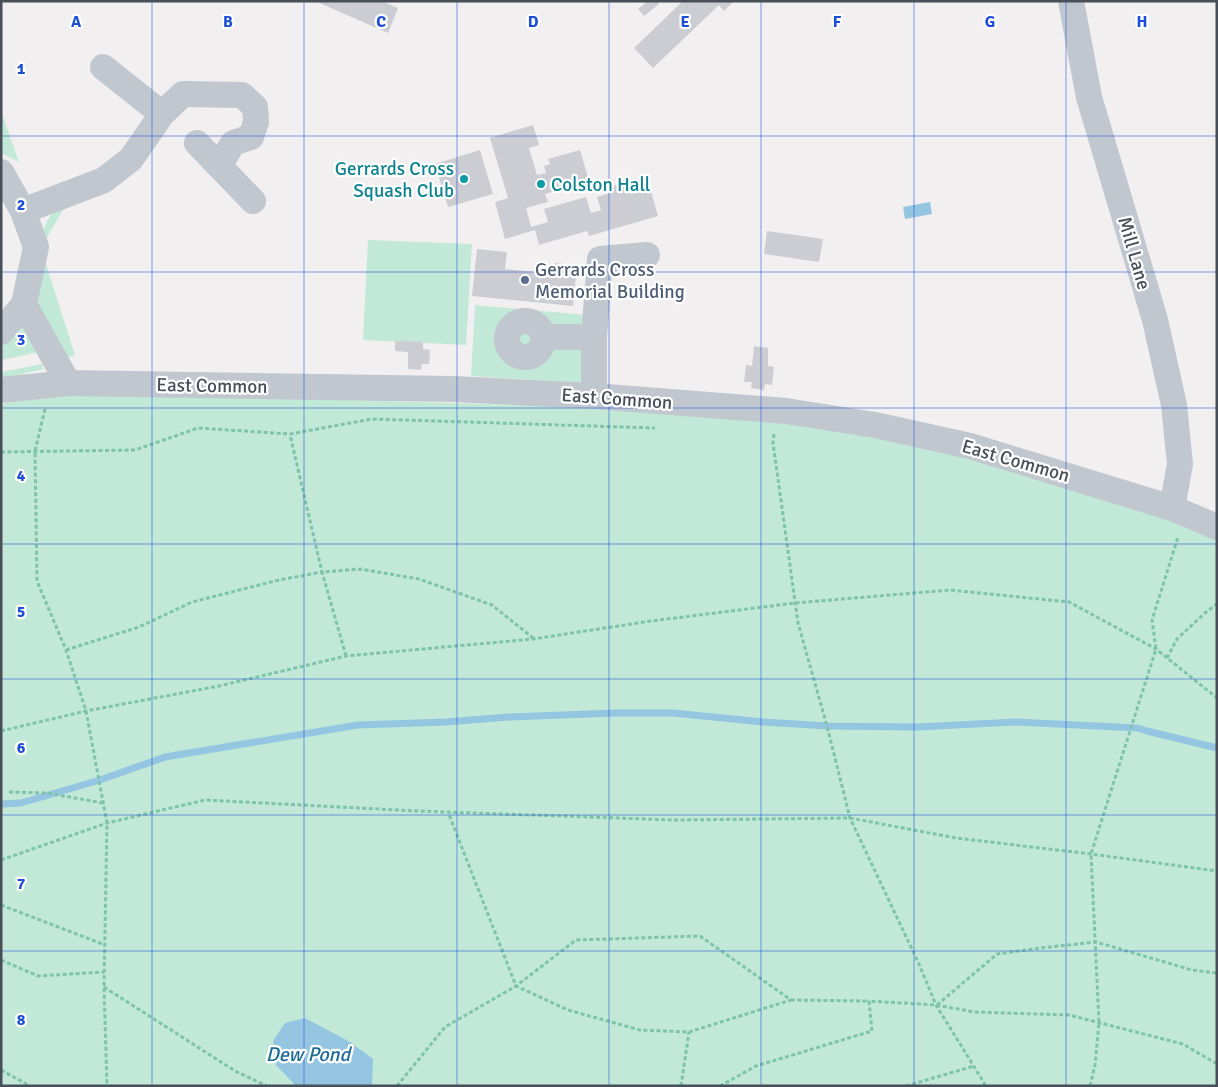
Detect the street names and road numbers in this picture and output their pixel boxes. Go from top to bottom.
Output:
street label: Mill Lane [1112,214,1156,293]
street label: East Common [156,373,268,399]
street label: East Common [561,383,673,415]
street label: East Common [959,434,1072,488]

